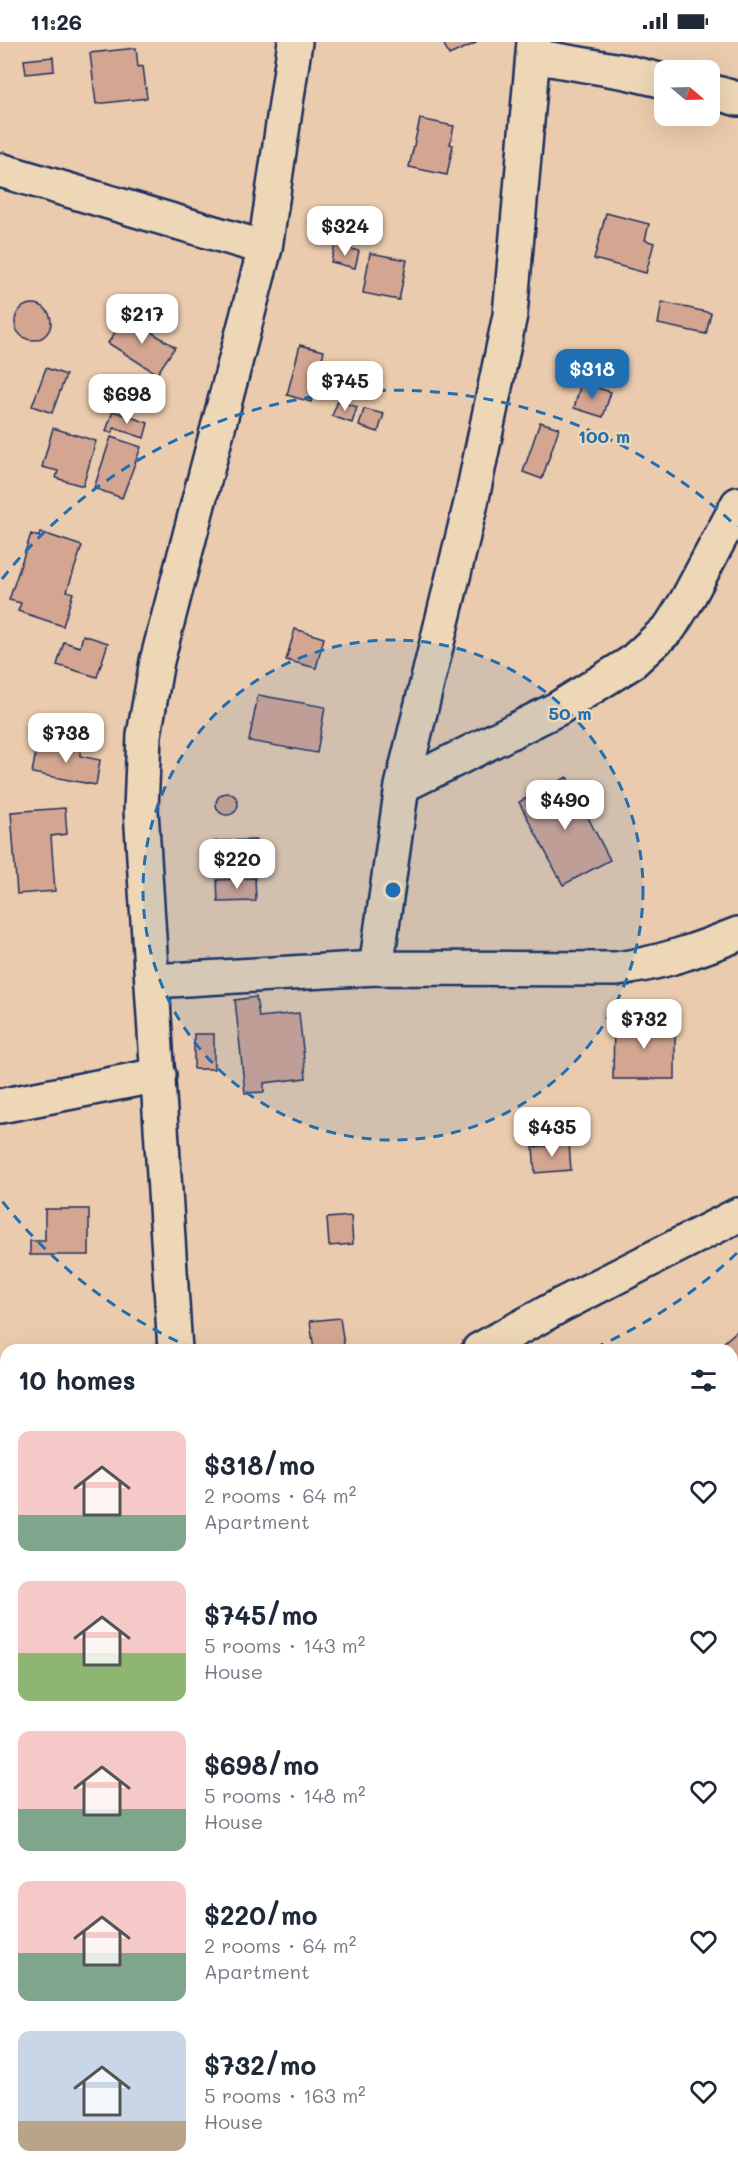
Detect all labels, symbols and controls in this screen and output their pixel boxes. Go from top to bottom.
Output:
text: 11:26 [30,7,82,36]
north arrow [654,60,720,126]
map controls [654,60,720,126]
pin: $324 [309,206,381,257]
text: $324 [321,212,369,238]
pin: $217 [106,294,178,345]
text: $217 [120,300,164,326]
pin: $318 [556,349,628,400]
text: $318 [569,355,615,381]
pin: $745 [309,361,381,412]
text: $745 [321,367,369,393]
pin: $698 [91,374,163,425]
text: $698 [103,380,151,406]
text: 100 m [578,424,630,448]
text: 50 m [549,701,591,725]
pin: $738 [30,713,102,764]
text: $738 [42,719,90,745]
pin: $490 [529,780,601,831]
text: $490 [540,786,590,812]
pin: $220 [201,839,273,890]
text: $220 [213,845,261,871]
centre of rings [383,880,403,900]
pin: $732 [608,999,680,1050]
text: $732 [621,1005,667,1031]
pin: $435 [516,1107,588,1158]
text: $435 [528,1113,576,1139]
text: 10 homes [18,1363,136,1397]
icon: filters [687,1364,720,1397]
text: $318/mo [204,1448,315,1482]
icon: home [66,1455,138,1527]
icon: heart [687,1475,720,1508]
text: 2 rooms · 64 m² [204,1482,356,1508]
text: Apartment [204,1508,310,1534]
text: $745/mo [204,1598,318,1632]
icon: home [66,1605,138,1677]
icon: heart [687,1625,720,1658]
text: 5 rooms · 143 m² [204,1632,365,1658]
text: House [204,1658,263,1684]
text: $698/mo [204,1748,319,1782]
icon: home [66,1755,138,1827]
icon: heart [687,1775,720,1808]
text: 5 rooms · 148 m² [204,1782,366,1808]
text: House [204,1808,263,1834]
text: $220/mo [204,1898,317,1932]
icon: home [66,1905,138,1977]
icon: heart [687,1925,720,1958]
text: 2 rooms · 64 m² [204,1932,356,1958]
text: Apartment [204,1958,310,1984]
text: $732/mo [204,2048,316,2082]
icon: home [66,2055,138,2127]
icon: heart [687,2075,720,2108]
text: 5 rooms · 163 m² [204,2082,366,2108]
text: House [204,2108,263,2134]

